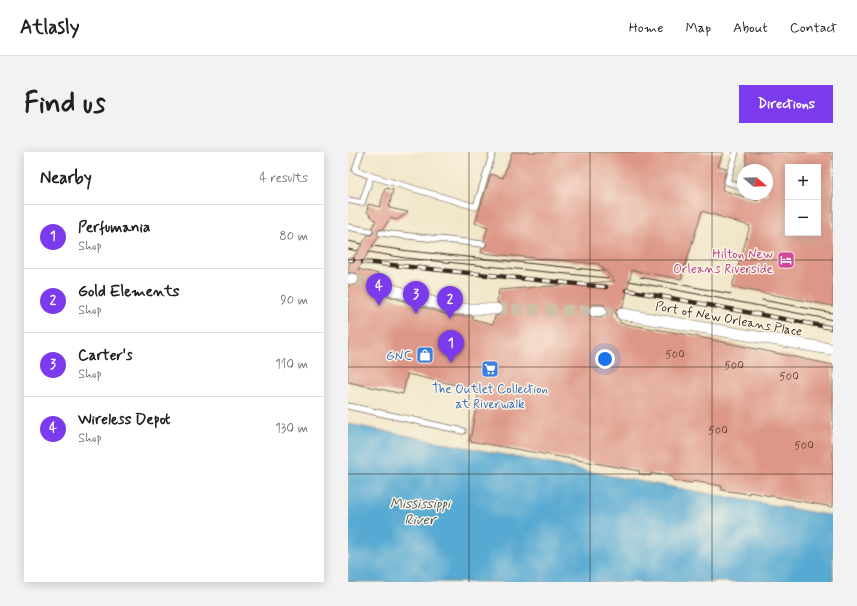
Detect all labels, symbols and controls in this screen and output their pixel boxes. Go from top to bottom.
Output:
text: Atlasly [20,15,79,40]
text: Home [629,19,663,37]
text: Map [685,19,711,37]
text: About [733,19,768,37]
text: Contact [790,19,837,37]
button: Directions [739,85,833,123]
text: Find us [24,86,105,123]
north arrow [737,164,773,200]
map controls [785,164,821,236]
button: + [785,164,821,200]
text: Nearby [40,167,92,189]
text: 4 results [259,170,308,187]
button: − [785,200,821,236]
text: Perfumania [78,218,150,238]
text: 1 [50,228,56,245]
text: 80 m [279,228,308,245]
text: Shop [78,238,102,255]
place label: Hilton New Orleans Riverside [673,246,773,278]
hotel icon: Hilton New Orleans Riverside [776,250,796,270]
pin: 4 [366,273,392,306]
pin: 3 [403,281,429,314]
text: Gold Elements [78,282,179,302]
pin: 2 [437,286,463,319]
text: 2 [50,292,56,309]
text: 90 m [280,292,308,309]
street label: Port of New Orleans Place [654,298,804,341]
text: Shop [78,302,102,319]
pin: 1 [438,330,464,363]
shop icon: GNC [415,345,435,365]
text: Carter's [78,346,133,366]
place label: GNC [386,348,413,365]
house number: 500 [665,348,685,362]
your location [595,349,615,369]
text: 3 [50,356,56,373]
text: 110 m [275,356,308,373]
supermarket icon: The Outlet Collection at Riverwalk [480,359,500,379]
house number: 500 [724,359,744,373]
text: Shop [78,366,102,383]
house number: 500 [779,370,799,384]
place label: The Outlet Collection at Riverwalk [432,381,548,413]
text: Wireless Depot [78,410,170,430]
text: 4 [49,420,57,437]
text: 130 m [275,420,308,437]
house number: 500 [708,424,728,438]
text: Shop [78,430,102,447]
house number: 500 [794,439,814,453]
water label: Mississippi River [390,495,452,529]

